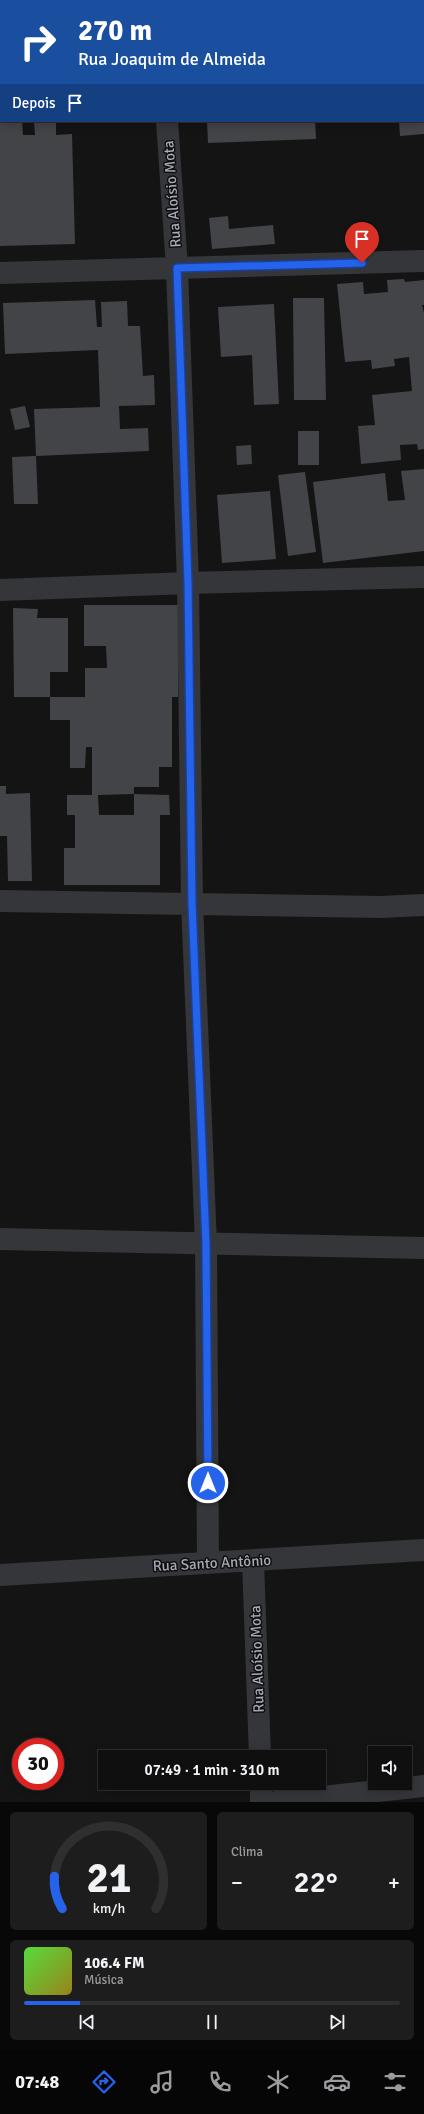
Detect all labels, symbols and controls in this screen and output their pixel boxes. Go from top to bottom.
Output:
text: 270 m [78,14,152,48]
icon: right [12,16,64,68]
text: Rua Joaquim de Almeida [78,48,266,70]
icon: arrive [64,92,86,114]
text: Depois [12,94,56,112]
street label: Rua Aloísio Mota [159,140,185,248]
pin [345,222,379,263]
icon: arrive [351,228,373,250]
position arrow [187,1462,229,1504]
street label: Rua Santo Antônio [152,1551,272,1575]
street label: Rua Aloísio Mota [246,1605,268,1713]
speed limit sign: 30 [12,1738,64,1790]
map controls [368,1746,412,1790]
button: sound [368,1746,412,1790]
text: 07:49 · 1 min · 310 m [145,1761,279,1779]
text: Clima [231,1844,263,1860]
text: 21 [86,1853,131,1904]
text: 22° [294,1864,337,1901]
text: − [231,1869,243,1896]
text: + [388,1869,400,1896]
text: km/h [92,1900,125,1917]
text: 106.4 FM [84,1954,145,1972]
text: Música [84,1972,124,1988]
icon: previous [76,2011,98,2033]
icon: pause [201,2011,223,2033]
icon: next [326,2011,348,2033]
icon: directions [90,2068,118,2096]
icon: music [148,2068,176,2096]
icon: phone [206,2068,234,2096]
icon: climate [264,2068,292,2096]
icon: car [323,2068,351,2096]
icon: filters [381,2068,409,2096]
text: 07:48 [15,2071,59,2093]

